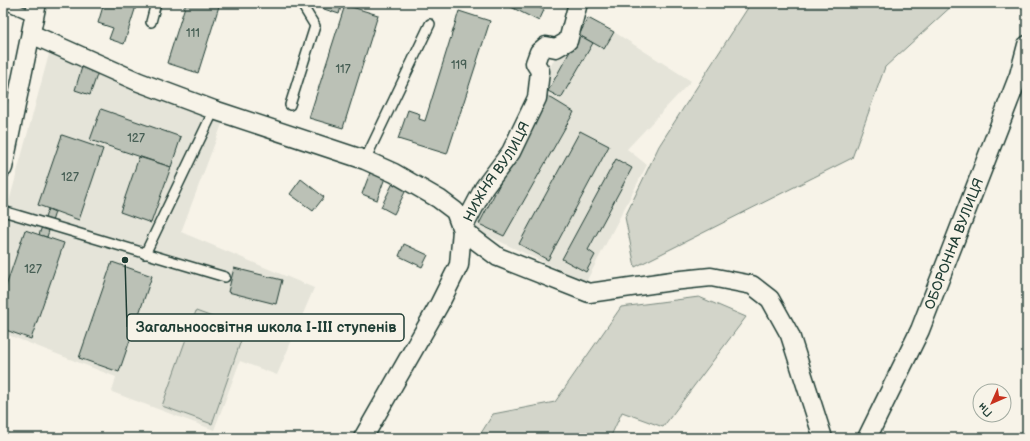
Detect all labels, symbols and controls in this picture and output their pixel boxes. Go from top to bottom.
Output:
house number: 111 [186,26,200,41]
house number: 119 [451,58,467,73]
house number: 117 [335,62,351,77]
street label: НИЖНЯ ВУЛИЦЯ [459,119,533,225]
house number: 127 [127,131,145,146]
house number: 127 [61,170,79,185]
street label: ОБОРОННА ВУЛИЦЯ [920,175,987,312]
house number: 127 [24,262,42,277]
callout: Загальноосвітня школа I-III ступенів [127,314,404,341]
text: Загальноосвітня школа I-III ступенів [136,318,397,337]
north arrow [972,383,1012,423]
text: Пн [975,400,995,420]

